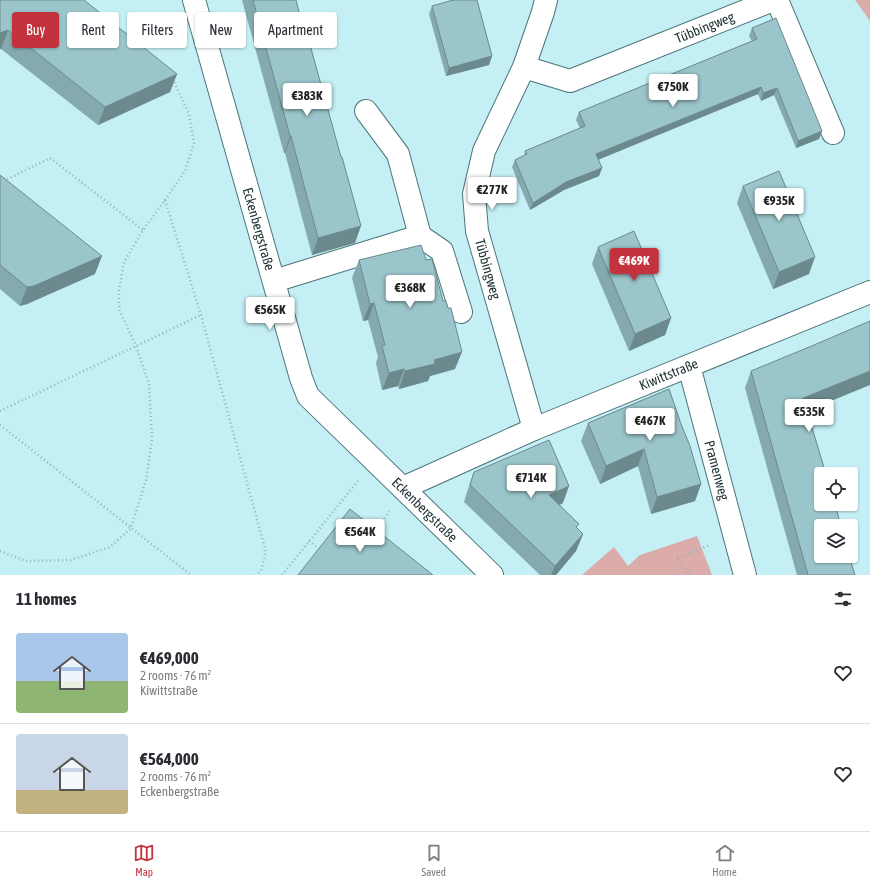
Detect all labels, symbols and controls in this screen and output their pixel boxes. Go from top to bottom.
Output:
street label: Tübbingweg [673,8,736,46]
chip: Buy [12,12,59,48]
chip: Rent [67,12,119,48]
chip: Filters [127,12,187,48]
chip: New [195,12,246,48]
chip: Apartment [254,12,337,48]
pin: €750K [645,74,701,108]
text: €750K [658,79,688,94]
pin: €383K [279,83,335,117]
text: €383K [292,88,322,103]
pin: €277K [464,177,520,211]
text: €277K [477,182,507,197]
street label: Eckenbergstraße [240,186,278,272]
pin: €935K [751,188,807,222]
text: €935K [764,193,794,208]
street label: Tübbingweg [472,237,504,301]
pin: €469K [606,248,662,282]
text: €469K [619,253,649,268]
pin: €368K [382,275,438,309]
text: €368K [395,280,425,295]
pin: €565K [242,297,298,331]
text: €565K [255,302,285,317]
street label: Kiwittstraße [637,355,700,393]
pin: €535K [781,399,837,433]
text: €535K [794,404,824,419]
pin: €467K [622,408,678,442]
text: €467K [635,413,665,428]
street label: Pramenweg [701,439,733,502]
pin: €714K [503,465,559,499]
map controls [814,467,858,563]
button: locate [814,467,858,511]
text: €714K [516,470,546,485]
street label: Eckenbergstraße [389,474,461,545]
pin: €564K [332,519,388,553]
button: layers [814,519,858,563]
text: €564K [345,524,375,539]
icon: filters [832,588,854,610]
text: 11 homes [16,589,77,609]
text: €469,000 [140,648,199,668]
icon: home [48,649,96,697]
icon: heart [832,662,854,684]
text: 2 rooms · 76 m² [140,668,211,683]
text: Kiwittstraße [140,683,198,698]
text: €564,000 [140,749,199,769]
icon: home [48,750,96,798]
icon: heart [832,763,854,785]
text: 2 rooms · 76 m² [140,769,211,784]
text: Eckenbergstraße [140,784,219,799]
tab: Map [133,842,155,878]
tab: Saved [422,842,446,878]
tab: Home [712,842,737,878]

